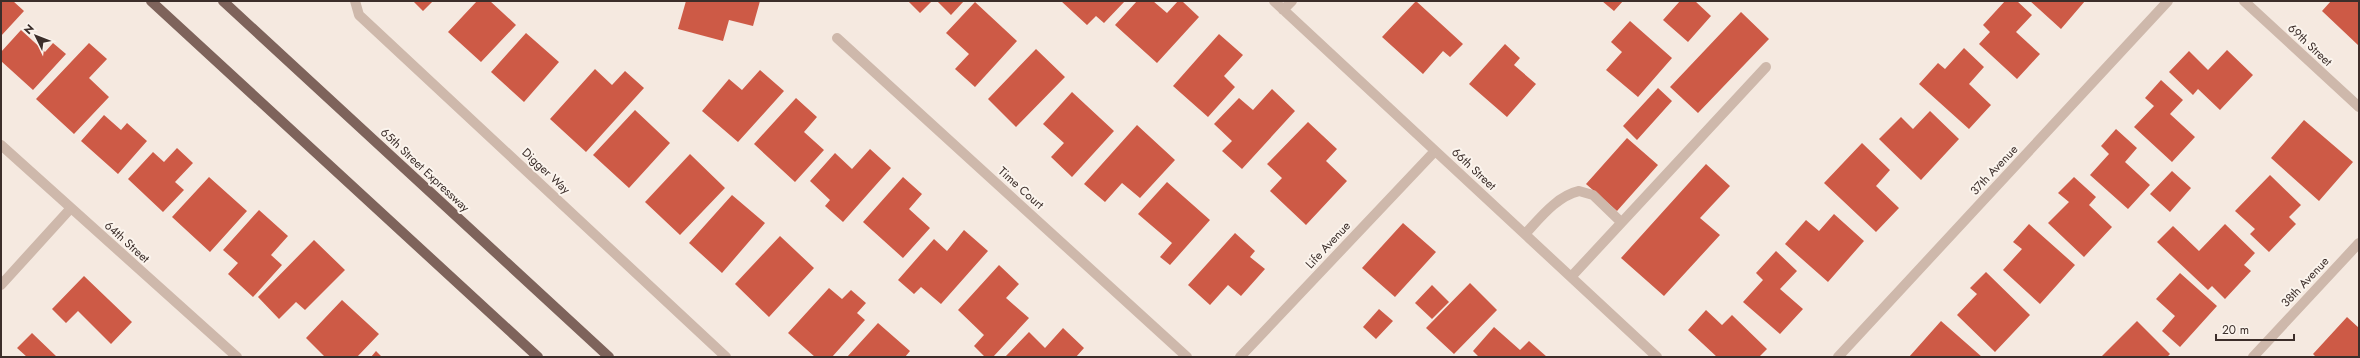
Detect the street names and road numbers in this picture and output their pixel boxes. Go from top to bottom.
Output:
street label: 69th Street [2284,20,2336,70]
street label: 65th Street Expressway [376,124,474,217]
street label: 37th Avenue [1966,141,2022,199]
street label: Digger Way [518,144,575,199]
street label: 66th Street [1448,144,1500,194]
street label: Time Court [994,163,1048,213]
street label: 64th Street [100,217,154,267]
street label: Life Avenue [1301,217,1355,273]
street label: 38th Avenue [2277,253,2333,311]

